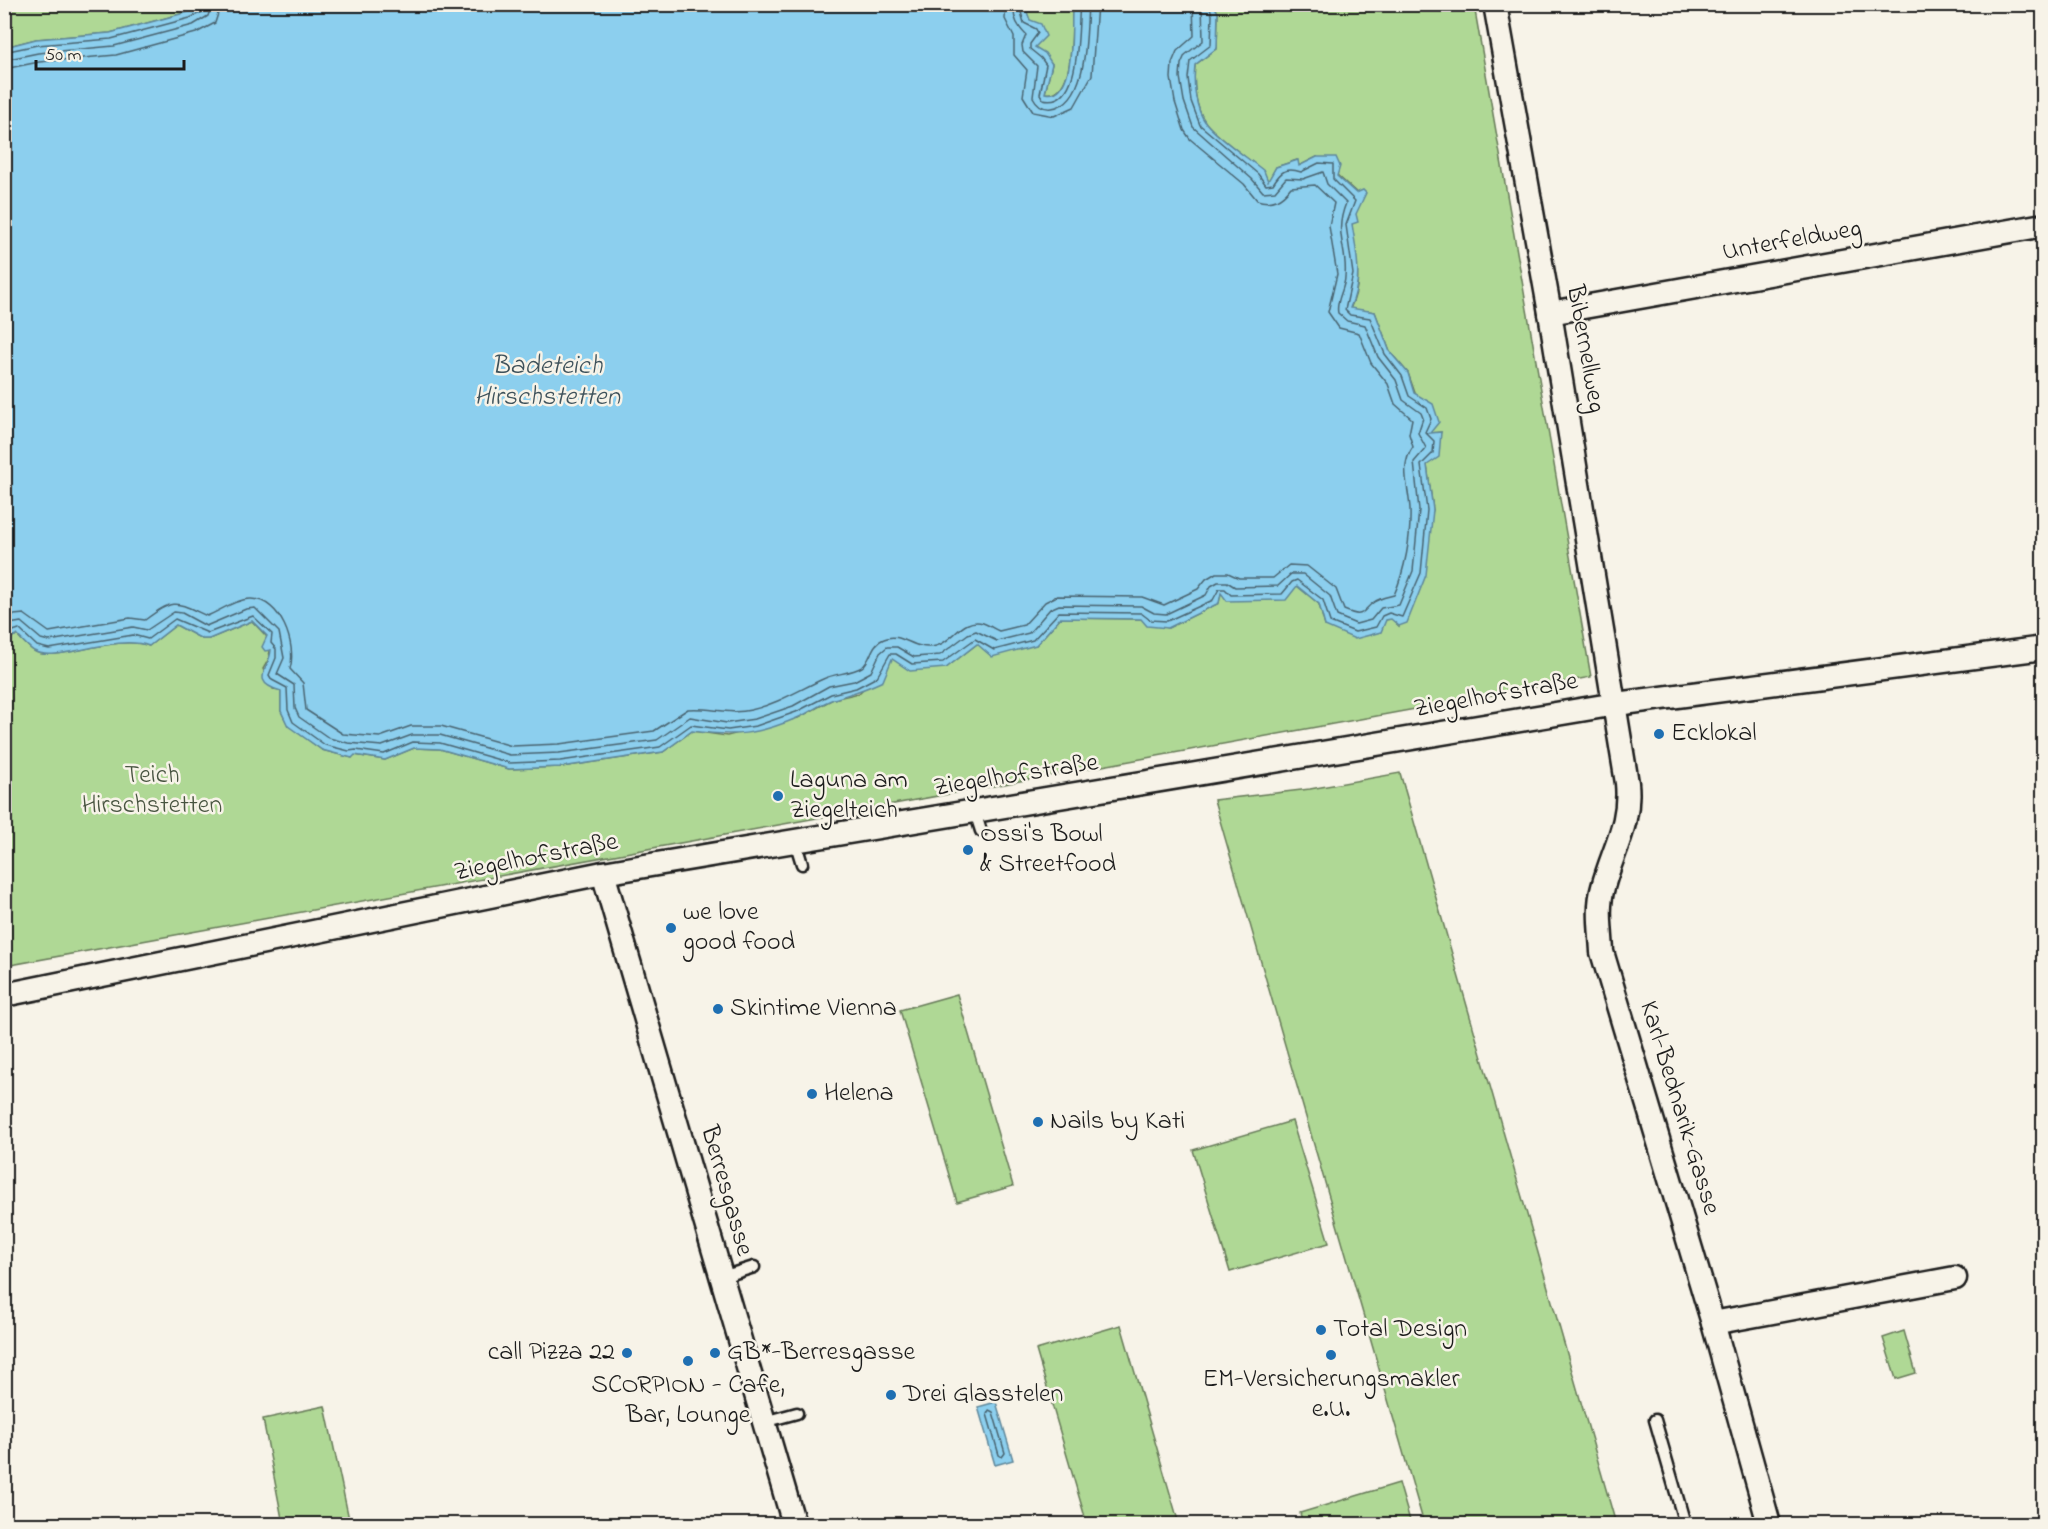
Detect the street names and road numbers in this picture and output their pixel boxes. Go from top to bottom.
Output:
street label: Unterfeldweg [1719,210,1865,272]
street label: Bibernellweg [1555,281,1615,416]
street label: Ziegelhofstraße [1411,663,1581,729]
street label: Ziegelhofstraße [931,744,1101,808]
street label: Ziegelhofstraße [451,823,621,892]
street label: Karl-Bednarik-Gasse [1628,996,1730,1220]
street label: Berresgasse [689,1120,763,1261]

